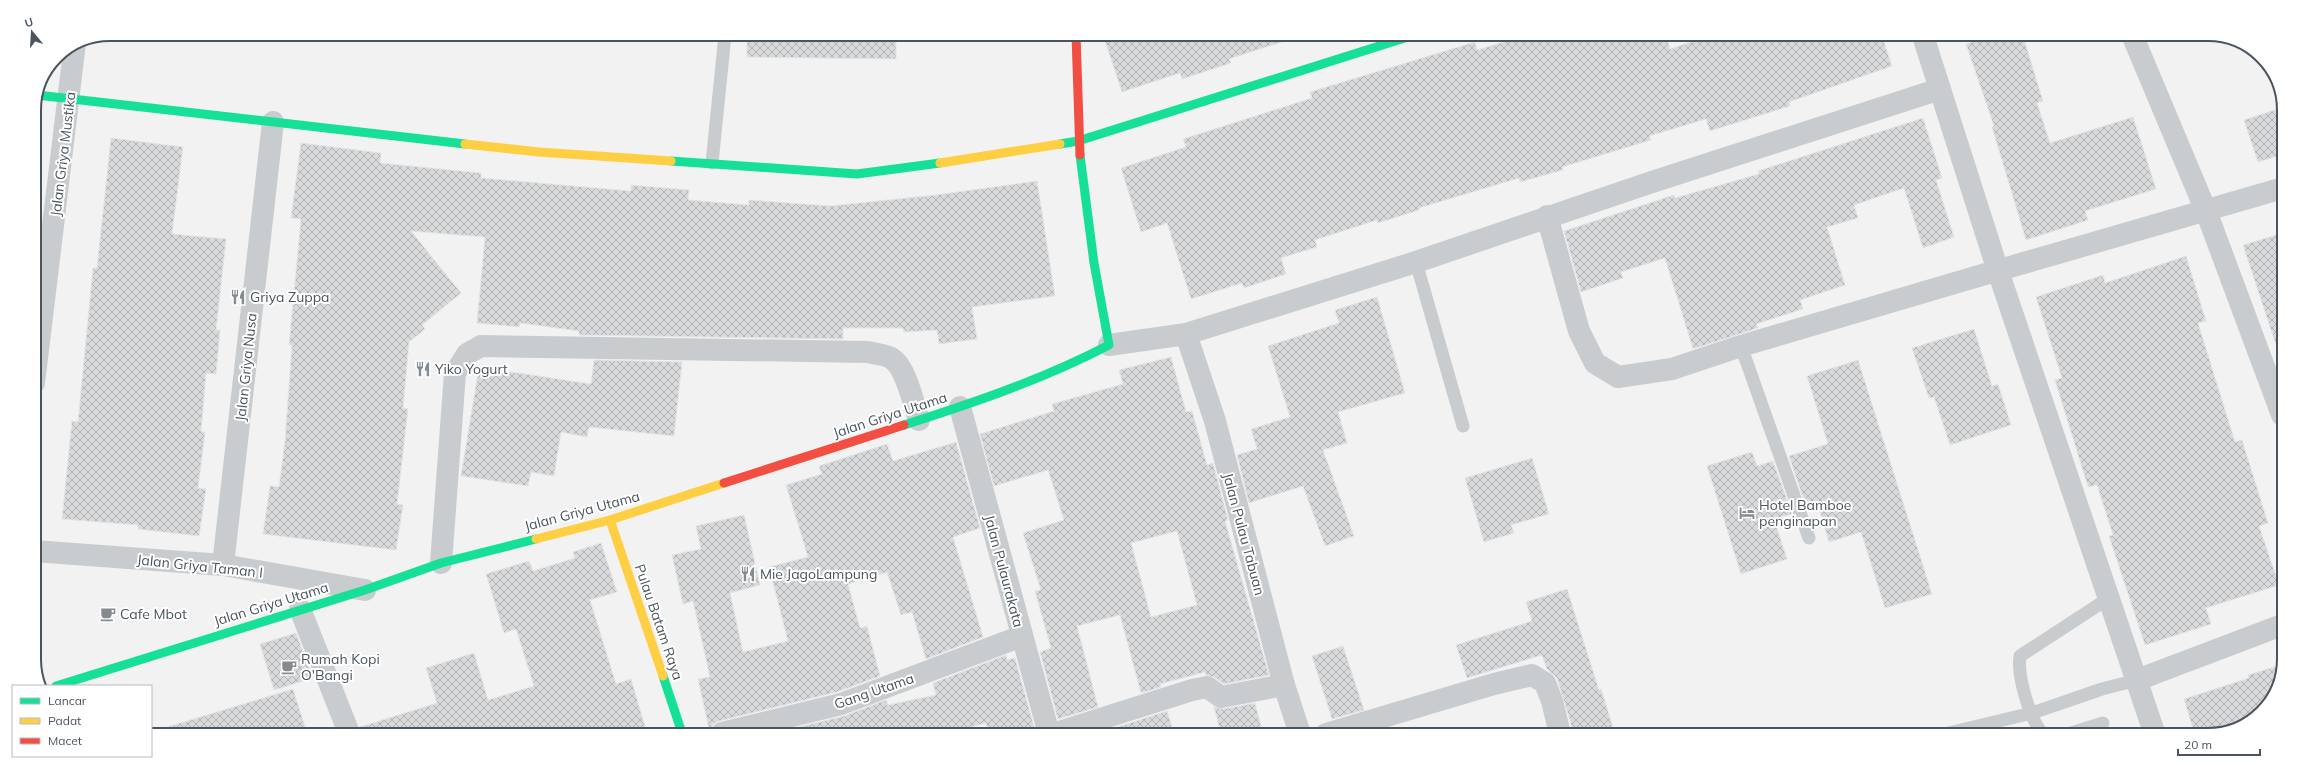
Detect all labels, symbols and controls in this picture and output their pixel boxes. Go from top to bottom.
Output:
north arrow [12,12,52,52]
text: U [23,15,35,30]
street label: Jalan Griya Mustika [46,91,80,217]
restaurant icon: Griya Zuppa [229,288,247,306]
place label: Griya Zuppa [250,288,329,306]
street label: Jalan Griya Nusa [231,312,261,422]
restaurant icon: Yiko Yogurt [414,360,432,378]
place label: Yiko Yogurt [434,360,508,378]
street label: Jalan Griya Utama [831,388,949,442]
street label: Jalan Pulau Tabuan [1219,471,1269,597]
street label: Jalan Griya Utama [522,487,642,535]
place label: Hotel Bamboe penginapan [1759,496,1851,530]
hotel icon: Hotel Bamboe penginapan [1738,504,1756,522]
street label: Jalan Pulaurakata [980,513,1028,629]
street label: Jalan Griya Taman I [136,550,264,582]
street label: Pulau Batam Raya [631,562,687,682]
restaurant icon: Mie JagoLampung [739,565,757,583]
place label: Mie JagoLampung [760,565,878,583]
street label: Jalan Griya Utama [212,578,330,630]
cafe icon: Cafe Mbot [99,605,117,623]
place label: Cafe Mbot [120,605,187,623]
place label: Rumah Kopi O'Bangi [301,650,380,684]
cafe icon: Rumah Kopi O'Bangi [280,658,298,676]
street label: Gang Utama [832,669,916,713]
legend [12,685,152,757]
text: Lancar [48,693,87,708]
text: Padat [48,713,81,728]
scale bar [2178,731,2260,757]
text: Macet [48,733,82,748]
text: 20 m [2184,737,2212,752]

